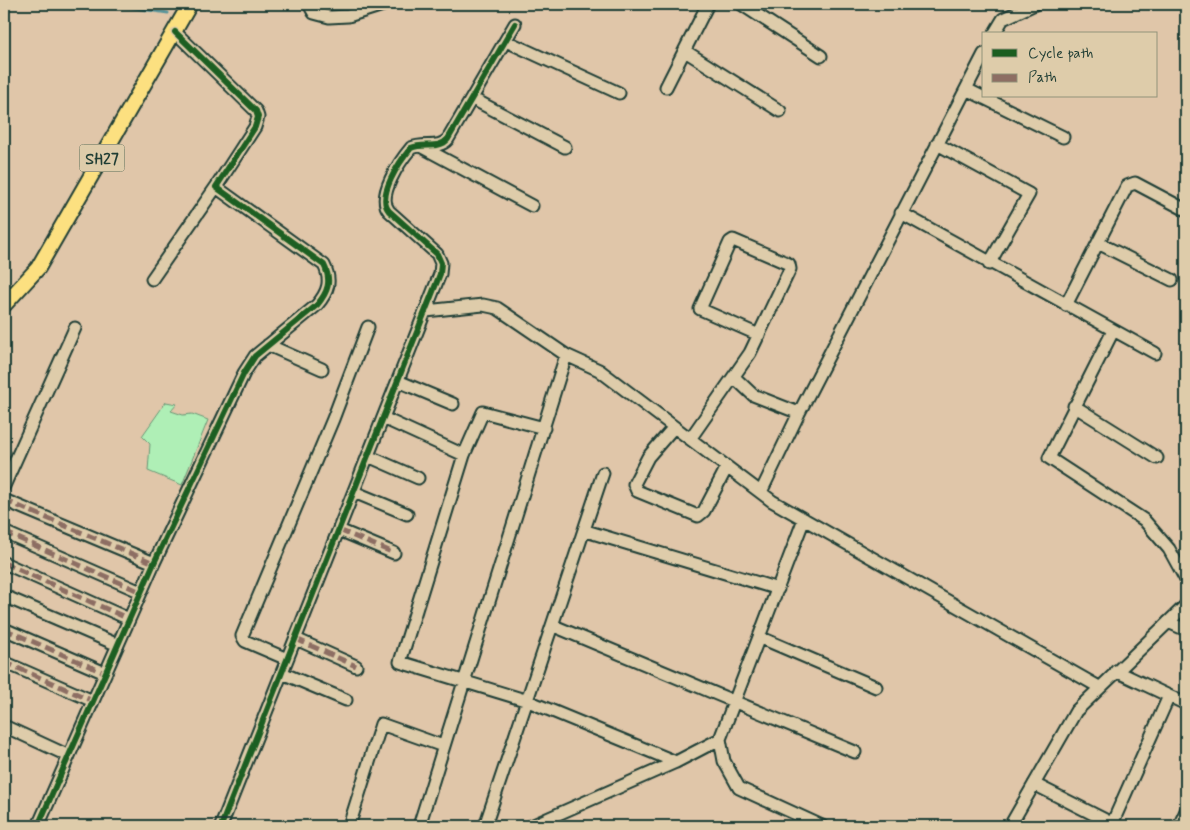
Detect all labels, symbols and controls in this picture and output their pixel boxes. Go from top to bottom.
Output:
legend [982,32,1158,98]
text: Cycle path [1028,44,1093,64]
text: Path [1028,68,1057,88]
road number: SH27 [80,144,124,172]

